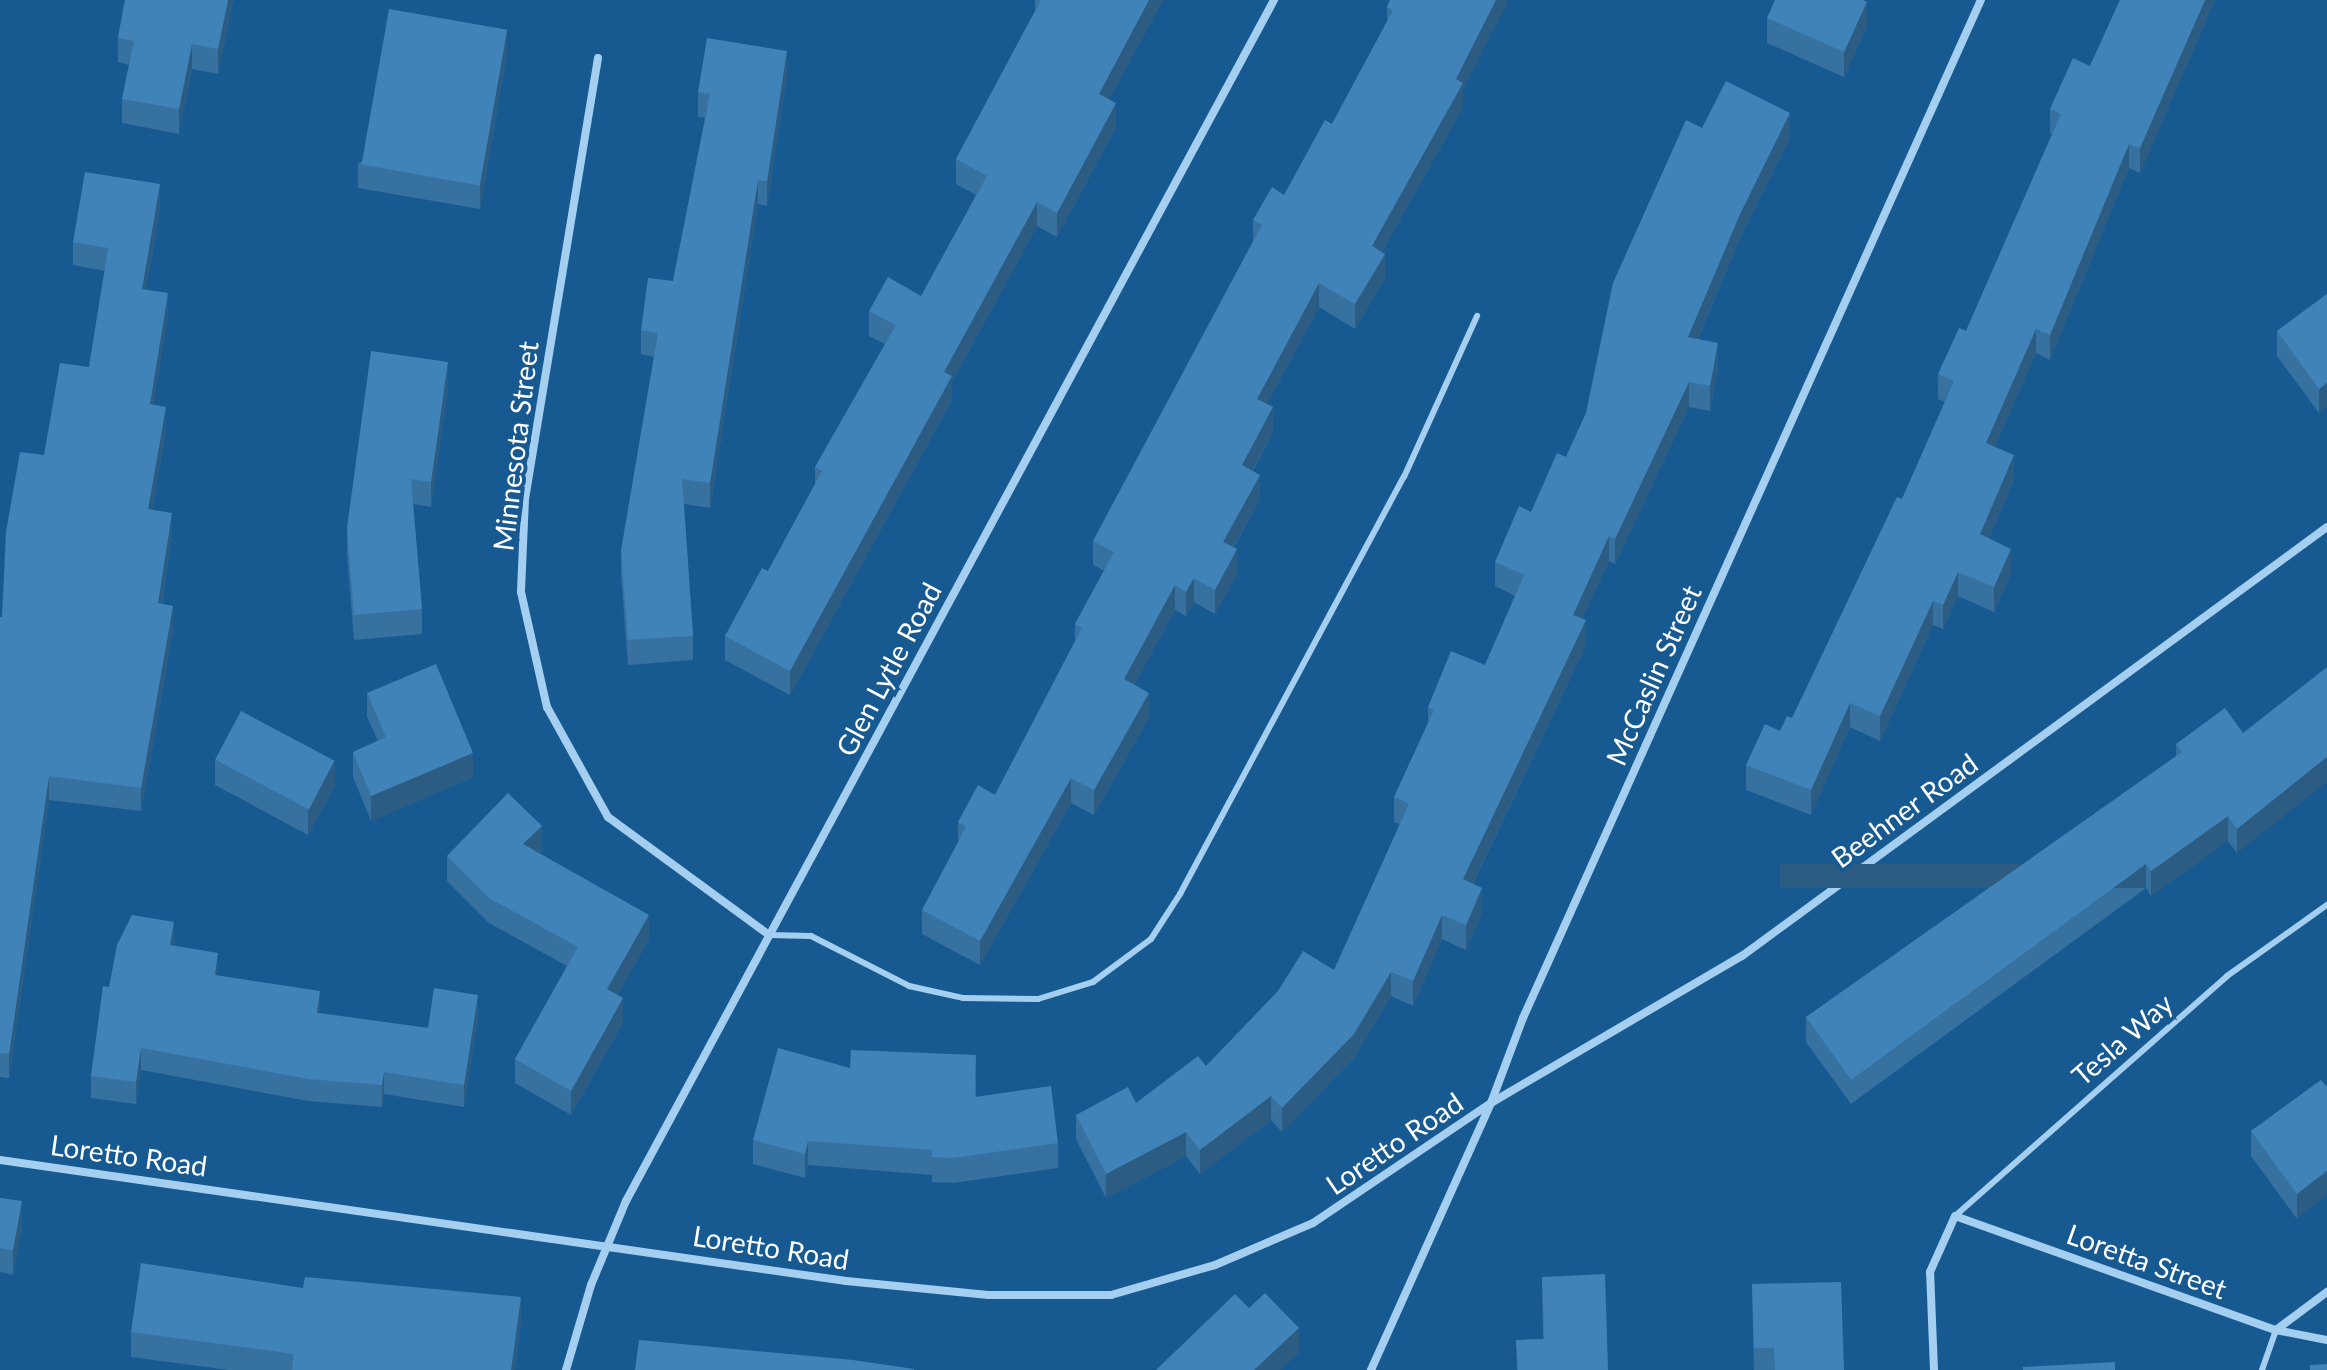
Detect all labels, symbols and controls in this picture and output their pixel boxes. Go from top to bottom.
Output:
street label: Minnesota Street [485,339,545,553]
street label: Glen Lytle Road [828,577,948,761]
street label: McCaslin Street [1598,580,1708,770]
street label: Beehner Road [1824,746,1984,874]
street label: Tesla Way [2065,986,2179,1092]
street label: Loretto Road [1319,1085,1469,1201]
street label: Loretto Road [49,1127,209,1183]
street label: Loretta Street [2063,1217,2231,1305]
street label: Loretto Road [690,1218,852,1276]

